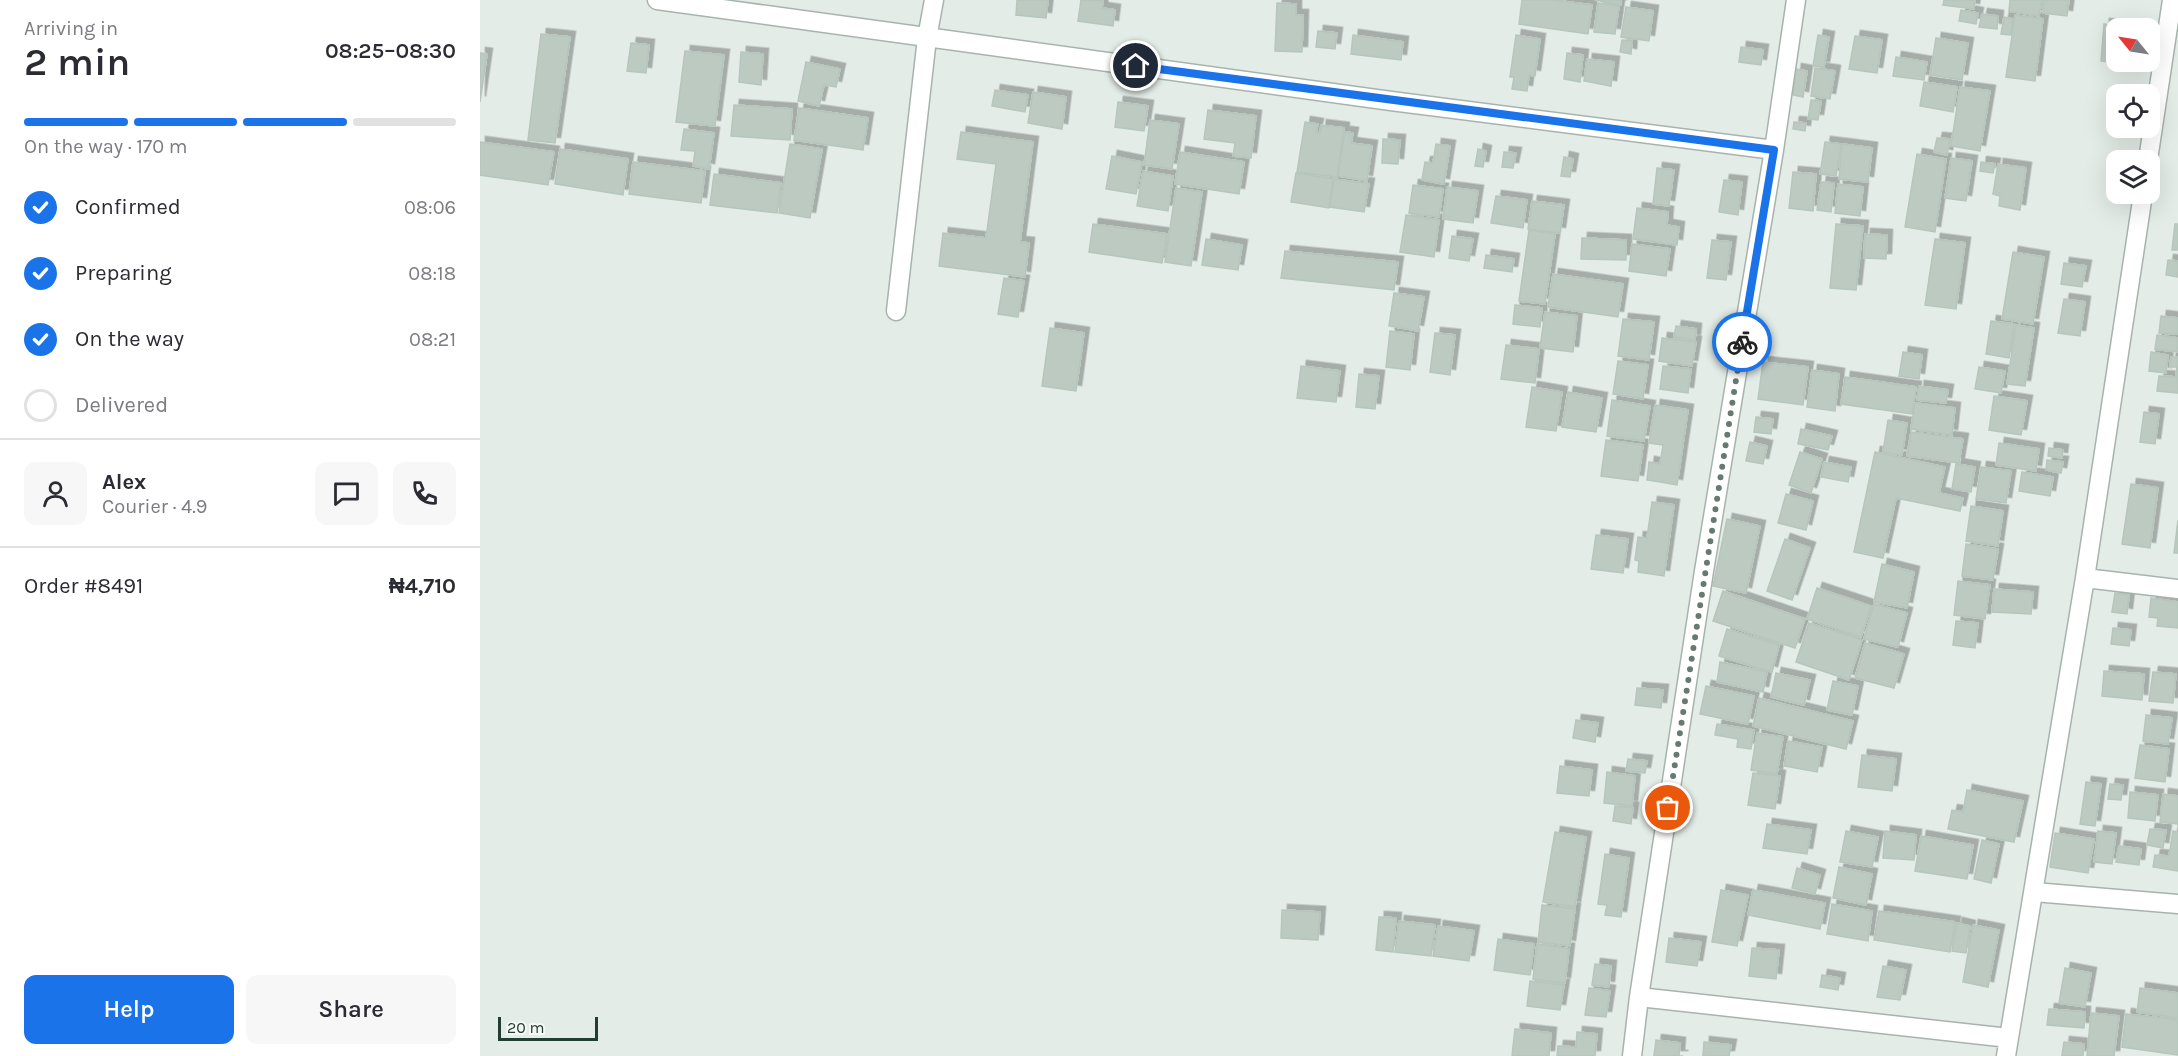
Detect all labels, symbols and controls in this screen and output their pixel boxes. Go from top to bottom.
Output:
text: Arriving in [24,17,118,40]
north arrow [2106,18,2160,72]
map controls [2106,18,2160,204]
text: 08:25–08:30 [325,38,456,64]
text: 2 min [24,39,130,85]
pin [1110,40,1161,91]
icon: home [1119,49,1152,82]
button: locate [2106,84,2160,138]
text: On the way · 170 m [24,135,188,158]
button: layers [2106,150,2160,204]
icon: check [24,191,57,224]
text: Confirmed [75,194,181,220]
text: 08:06 [404,196,456,219]
icon: check [24,257,57,290]
text: Preparing [75,260,172,286]
text: 08:18 [408,262,456,285]
courier [1712,312,1772,372]
icon: check [24,323,57,356]
text: On the way [75,326,184,352]
icon: bike [1726,326,1759,359]
text: 08:21 [409,328,456,351]
text: Delivered [75,392,168,418]
button: person [24,462,87,525]
button: chat [315,462,378,525]
button: phone [393,462,456,525]
text: Alex [102,469,146,495]
text: Courier · 4.9 [102,495,207,518]
text: Order #8491 [24,573,143,599]
text: ₦4,710 [389,573,456,599]
pin [1642,782,1693,833]
icon: bag [1651,791,1684,824]
button: Help [24,975,234,1044]
button: Share [246,975,456,1044]
scale bar [498,1014,598,1042]
text: 20 m [507,1018,545,1037]

